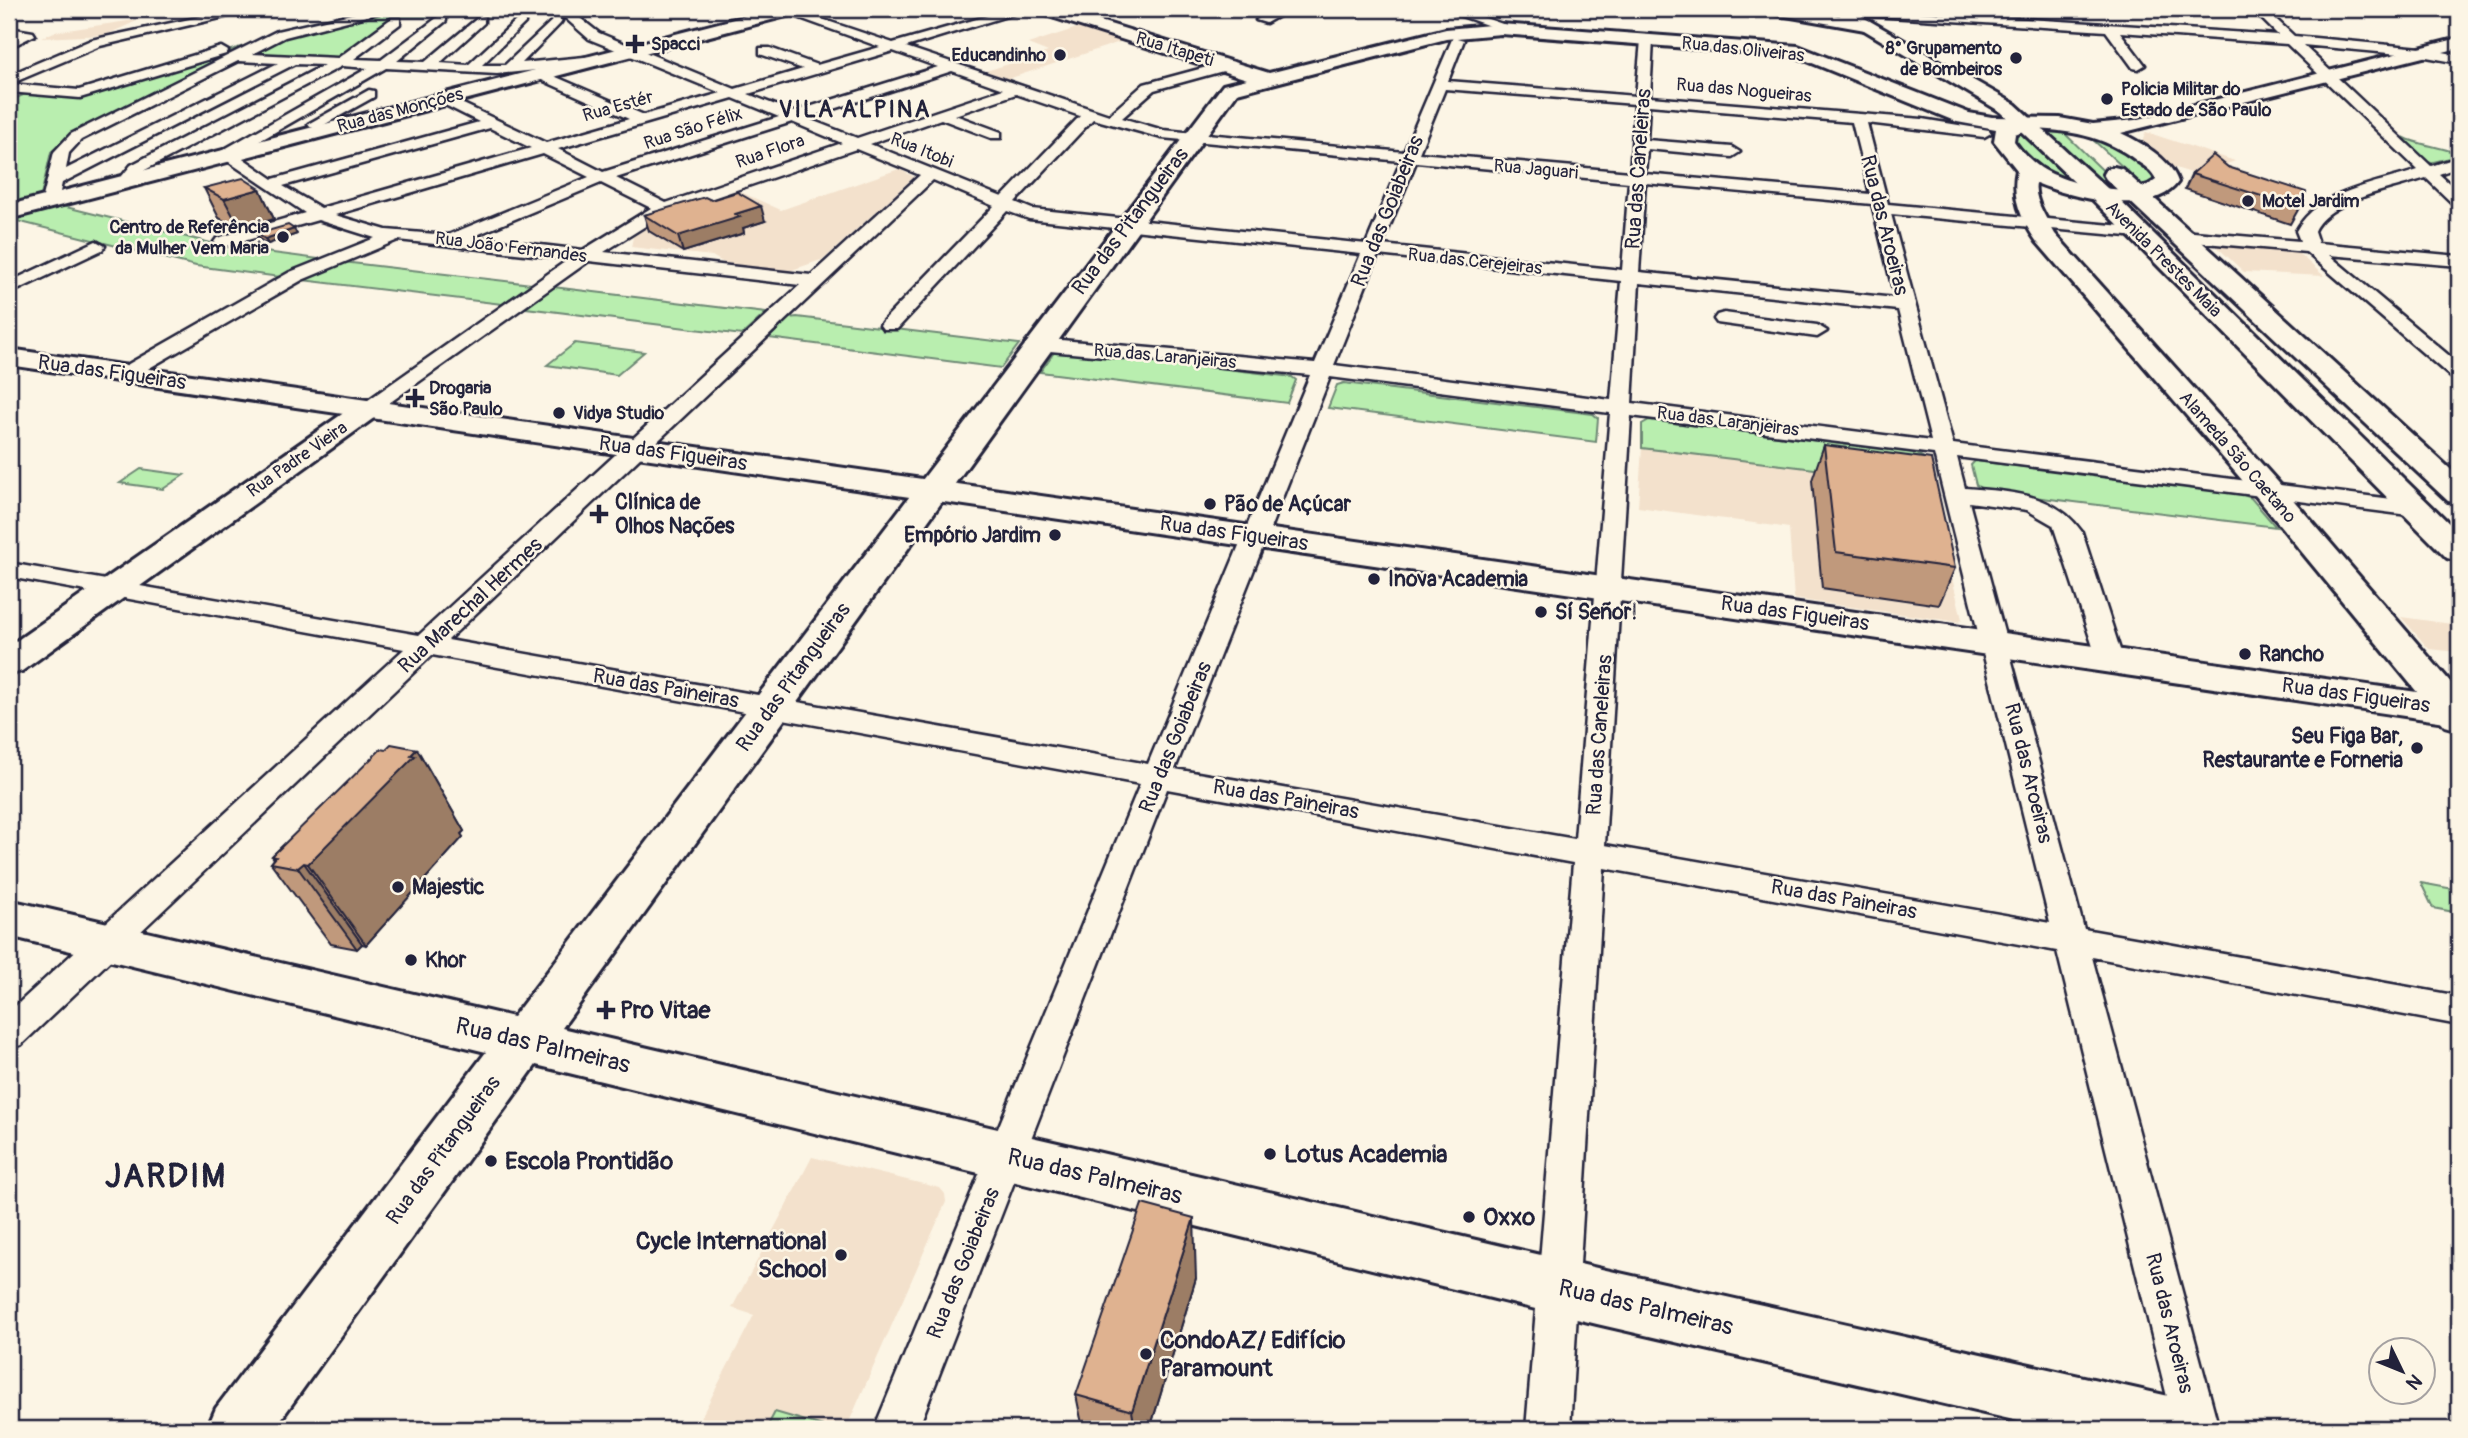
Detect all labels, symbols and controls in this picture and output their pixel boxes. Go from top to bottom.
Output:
street label: Rua Itapeti [1133,27,1217,72]
street label: Rua das Oliveiras [1680,32,1805,67]
place label: Spacci [651,33,700,56]
marker: Spacci [625,34,645,54]
place label: 8° Grupamento de Bombeiros [1885,37,2003,81]
place label: Educandinho [951,44,1046,67]
marker: Educandinho [1052,47,1068,63]
marker: 8° Grupamento de Bombeiros [2008,50,2024,66]
street label: Rua das Nogueiras [1675,73,1813,108]
place label: Policia Militar do Estado de São Paulo [2121,78,2272,122]
street label: Rua das Monções [335,83,466,138]
street label: Rua Estér [580,85,657,128]
street label: Rua das Caneleiras [1619,87,1658,250]
marker: Policia Militar do Estado de São Paulo [2099,91,2115,107]
district label: VILA ALPINA [779,95,931,124]
street label: Rua São Félix [641,102,745,155]
street label: Rua Itobi [887,127,957,173]
street label: Rua Flora [733,129,808,174]
street label: Rua das Goiabeiras [1345,131,1430,291]
street label: Rua das Pitangueiras [1066,142,1195,300]
street label: Rua das Aroeiras [1854,152,1915,299]
street label: Rua Jaguari [1493,154,1579,185]
place label: Motel Jardim [2262,190,2360,213]
marker: Motel Jardim [2240,193,2256,209]
street label: Avenida Prestes Maia [2101,196,2227,322]
place label: Centro de Referência da Mulher Vem Maria [109,216,270,260]
street label: Rua João Fernandes [434,227,588,268]
marker: Centro de Referência da Mulher Vem Maria [275,229,291,245]
street label: Rua das Cerejeiras [1407,243,1543,280]
street label: Rua das Laranjeiras [1093,339,1237,374]
street label: Rua das Figueiras [36,349,188,396]
place label: Drogaria São Paulo [429,377,503,421]
street label: Alameda São Caetano [2174,387,2301,528]
marker: Drogaria São Paulo [407,390,423,406]
street label: Rua das Laranjeiras [1656,401,1800,442]
place label: Vidya Studio [573,402,665,425]
marker: Vidya Studio [551,405,567,421]
street label: Rua Padre Vieira [242,416,352,503]
street label: Rua das Figueiras [597,430,749,477]
place label: Clínica de Olhos Nações [615,489,735,540]
place label: Pão de Açúcar [1224,491,1351,518]
marker: Pão de Açúcar [1202,496,1218,512]
marker: Clínica de Olhos Nações [589,504,609,524]
street label: Rua das Figueiras [1158,510,1310,557]
place label: Empório Jardim [904,522,1041,549]
marker: Empório Jardim [1047,527,1063,543]
street label: Rua Marechal Hermes [392,531,549,679]
place label: Inova Academia [1388,566,1528,593]
marker: Inova Academia [1366,571,1382,587]
street label: Rua das Figueiras [1719,590,1871,637]
street label: Rua das Pitangueiras [730,597,857,757]
place label: Sí Señor! [1555,599,1637,626]
marker: Sí Señor! [1533,604,1549,620]
place label: Rancho [2259,641,2325,668]
marker: Rancho [2237,646,2253,662]
street label: Rua das Caneleiras [1580,653,1619,816]
street label: Rua das Goiabeiras [1133,657,1218,817]
street label: Rua das Paineiras [591,662,742,715]
street label: Rua das Figueiras [2280,672,2432,719]
street label: Rua das Aroeiras [1998,700,2059,847]
place label: Seu Figa Bar, Restaurante e Forneria [2203,723,2403,774]
marker: Seu Figa Bar, Restaurante e Forneria [2409,740,2425,756]
street label: Rua das Paineiras [1211,773,1362,826]
street label: Rua das Paineiras [1769,873,1920,926]
place label: Majestic [412,874,485,901]
marker: Majestic [390,879,406,895]
place label: Khor [425,947,467,974]
marker: Khor [403,952,419,968]
place label: Pro Vitae [620,996,711,1025]
marker: Pro Vitae [598,1002,614,1018]
street label: Rua das Palmeiras [453,1011,633,1080]
street label: Rua das Pitangueiras [380,1070,507,1230]
place label: Lotus Academia [1284,1140,1447,1169]
street label: Rua das Palmeiras [1005,1142,1185,1211]
marker: Lotus Academia [1262,1146,1278,1162]
place label: Escola Prontidão [505,1147,673,1176]
marker: Escola Prontidão [483,1153,499,1169]
district label: JARDIM [105,1156,227,1197]
street label: Rua das Goiabeiras [921,1183,1006,1343]
place label: Oxxo [1483,1203,1535,1232]
marker: Oxxo [1461,1209,1477,1225]
place label: Cycle International School [636,1227,827,1284]
marker: Cycle International School [833,1247,849,1263]
street label: Rua das Aroeiras [2139,1250,2200,1397]
street label: Rua das Palmeiras [1556,1273,1736,1342]
place label: CondoAZ/ Edifício Paramount [1160,1326,1345,1383]
north arrow [2366,1336,2436,1406]
marker: CondoAZ/ Edifício Paramount [1138,1346,1154,1362]
text: N [2400,1369,2427,1395]

